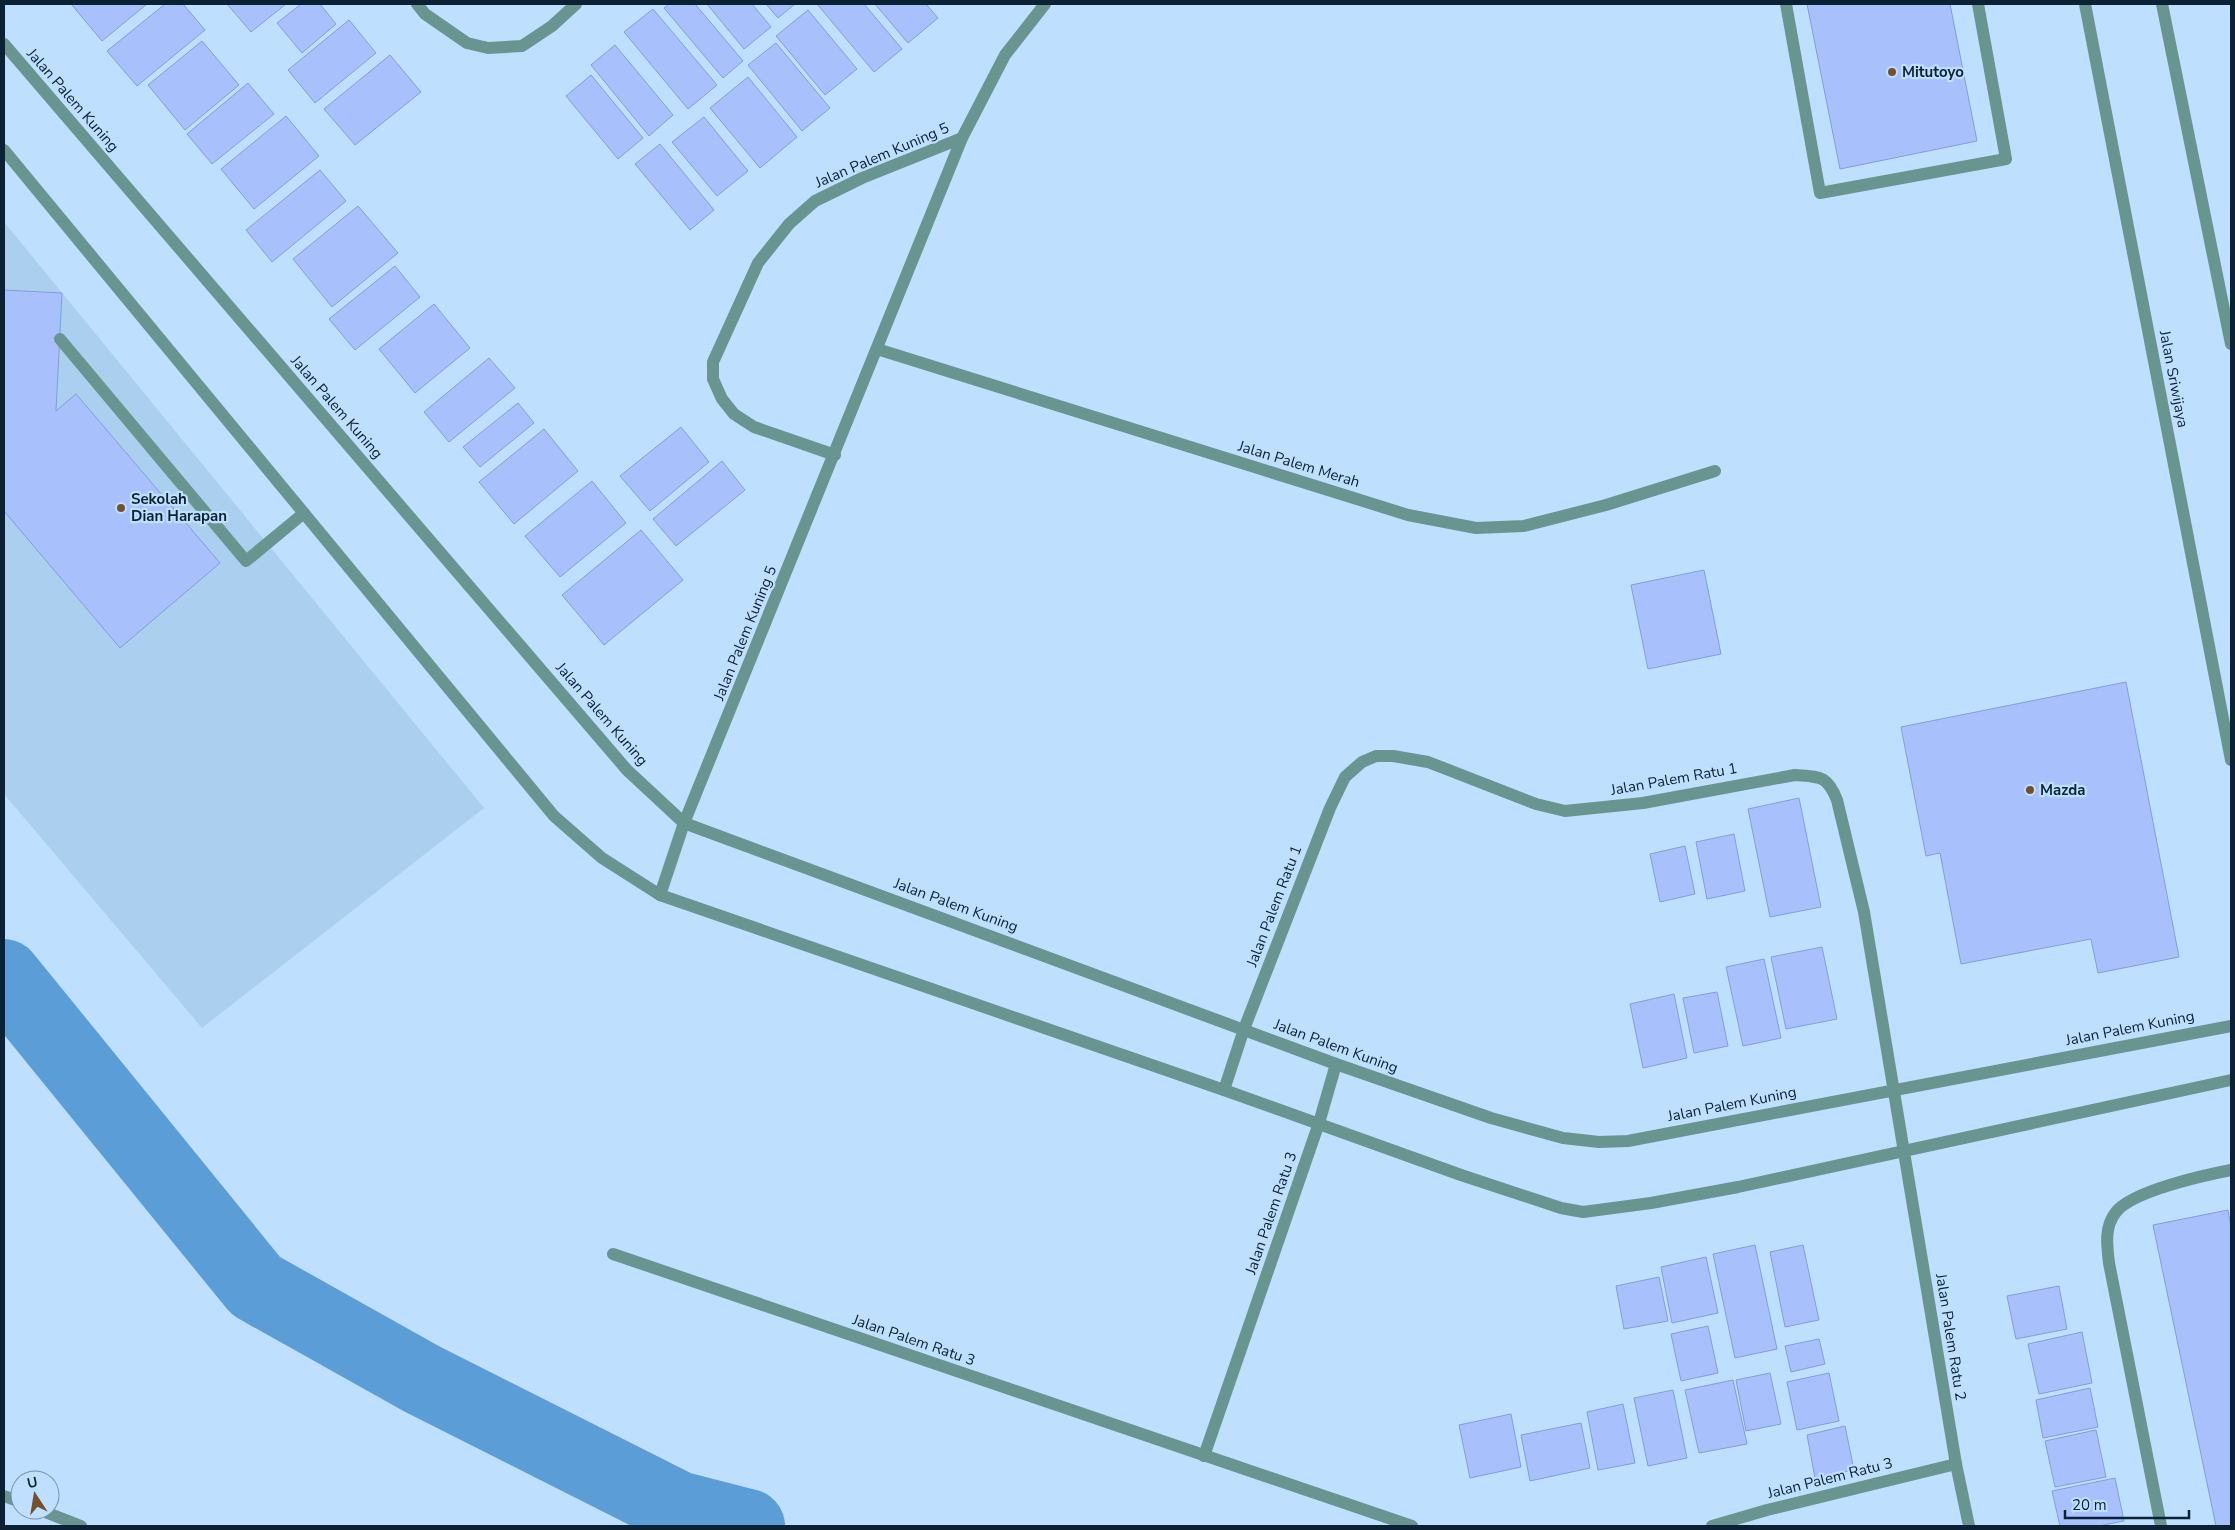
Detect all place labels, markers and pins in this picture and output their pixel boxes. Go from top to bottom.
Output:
place label: Mitutoyo [1902,62,1964,82]
marker: Mitutoyo [1886,66,1898,78]
place label: Sekolah Dian Harapan [131,489,227,526]
marker: Sekolah Dian Harapan [115,502,127,514]
place label: Mazda [2040,780,2085,800]
marker: Mazda [2024,784,2036,796]

